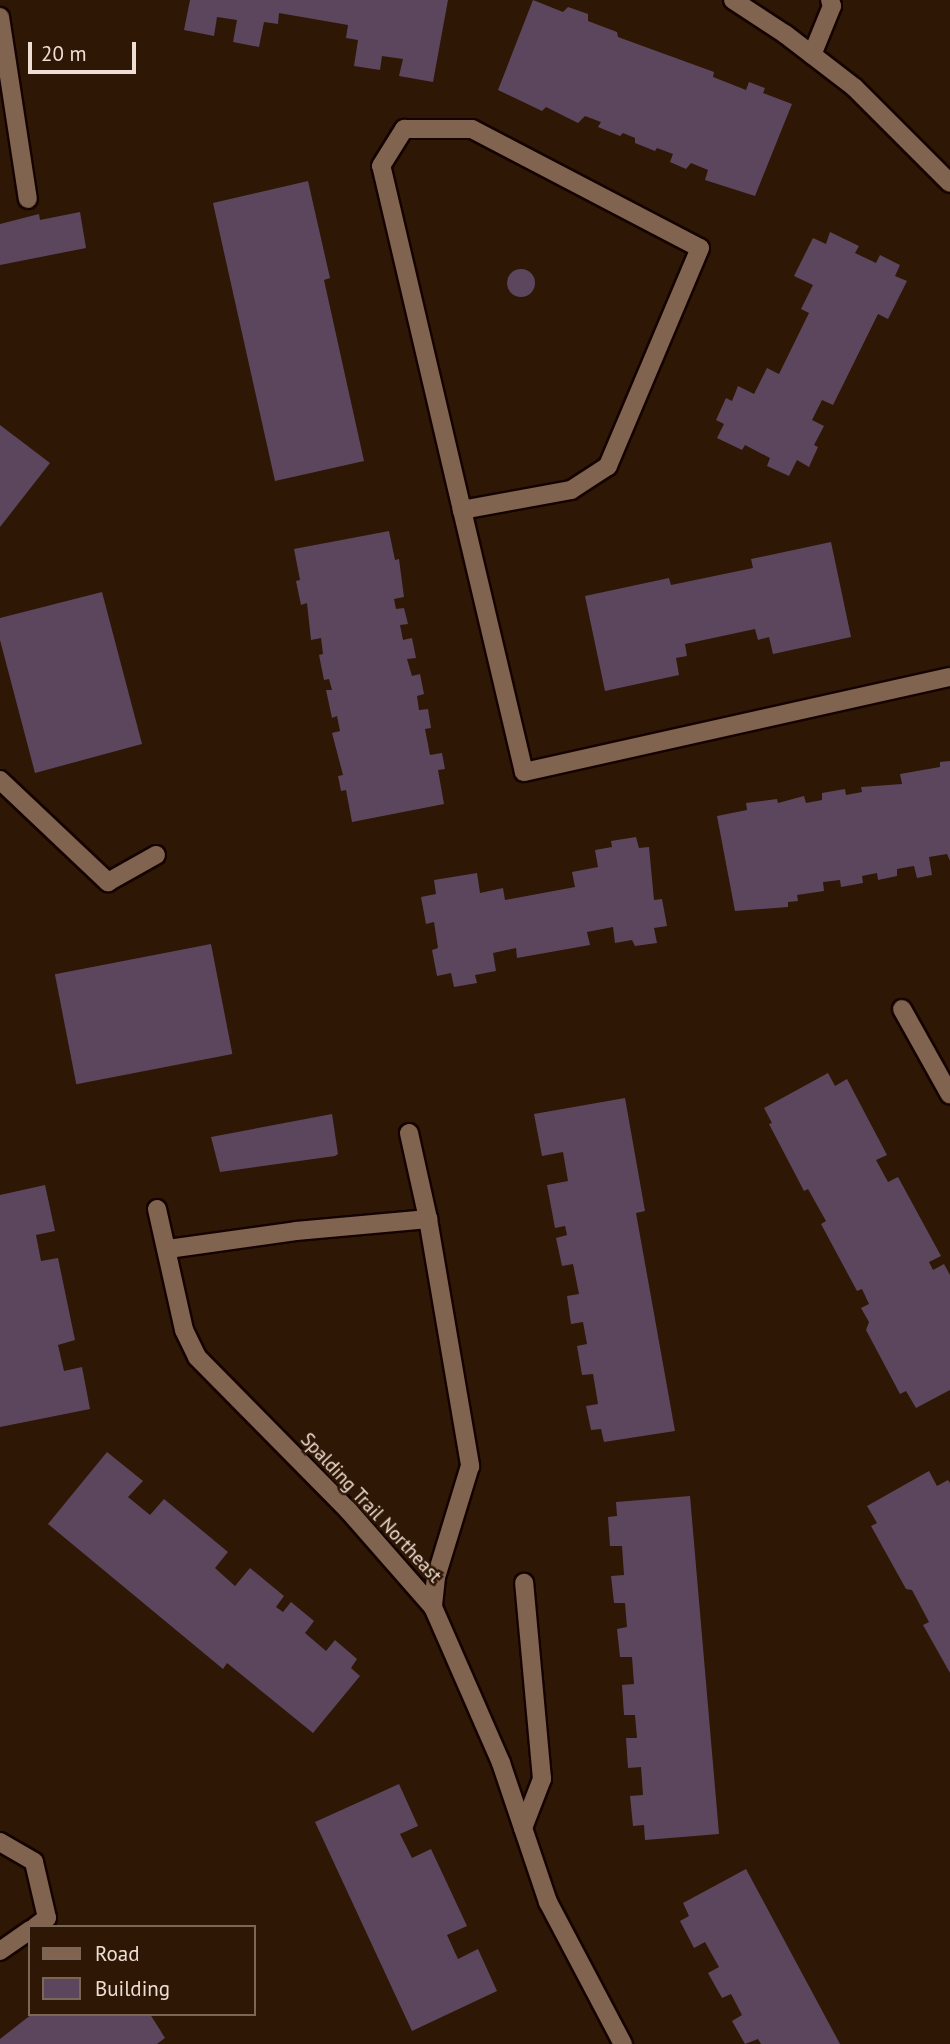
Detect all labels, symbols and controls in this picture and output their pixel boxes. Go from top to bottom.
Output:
scale bar [32,28,140,72]
text: 20 m [41,40,87,67]
street label: Spalding Trail Northeast [296,1428,446,1588]
legend [28,1925,256,2016]
text: Road [95,1940,139,1967]
text: Building [95,1975,170,2002]

